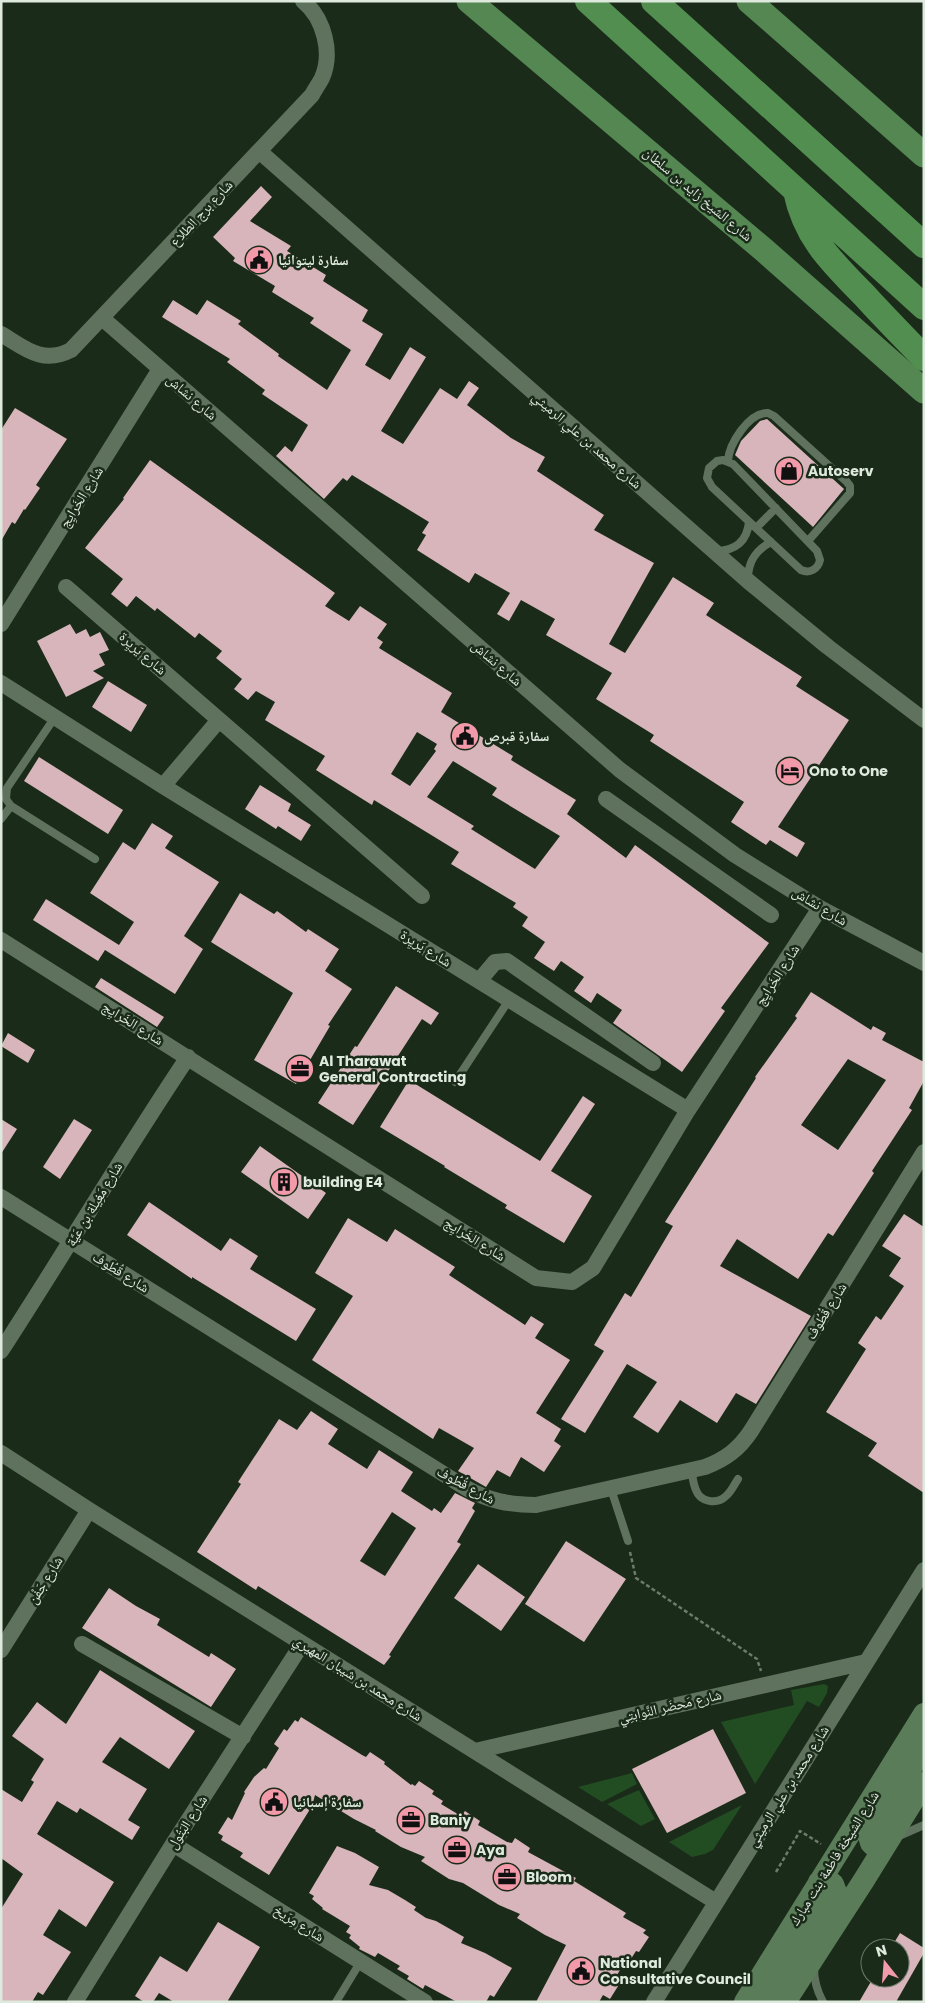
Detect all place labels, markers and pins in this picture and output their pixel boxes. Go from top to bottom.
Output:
public building icon: سفارة ليتوانيا [244,245,274,275]
place label: سفارة ليتوانيا [278,250,349,270]
shop icon: Autoserv [774,456,804,486]
place label: Autoserv [808,461,874,481]
public building icon: سفارة قبرص [450,721,480,751]
place label: سفارة قبرص [484,726,549,746]
hotel icon: Ono to One [775,756,805,786]
place label: Ono to One [809,761,888,781]
place label: Al Tharawat General Contracting [319,1051,466,1087]
office icon: Al Tharawat General Contracting [285,1054,315,1084]
building icon: building E4 [269,1167,299,1197]
place label: building E4 [303,1172,383,1192]
public building icon: سفارة إسبانيا [259,1787,289,1817]
place label: سفارة إسبانيا [293,1792,362,1812]
office icon: Baniy [396,1805,426,1835]
place label: Baniy [430,1810,471,1830]
office icon: Aya [442,1835,472,1865]
place label: Aya [476,1840,505,1860]
office icon: Bloom [492,1862,522,1892]
place label: Bloom [526,1867,572,1887]
place label: National Consultative Council [600,1953,751,1989]
public building icon: National Consultative Council [566,1956,596,1986]

